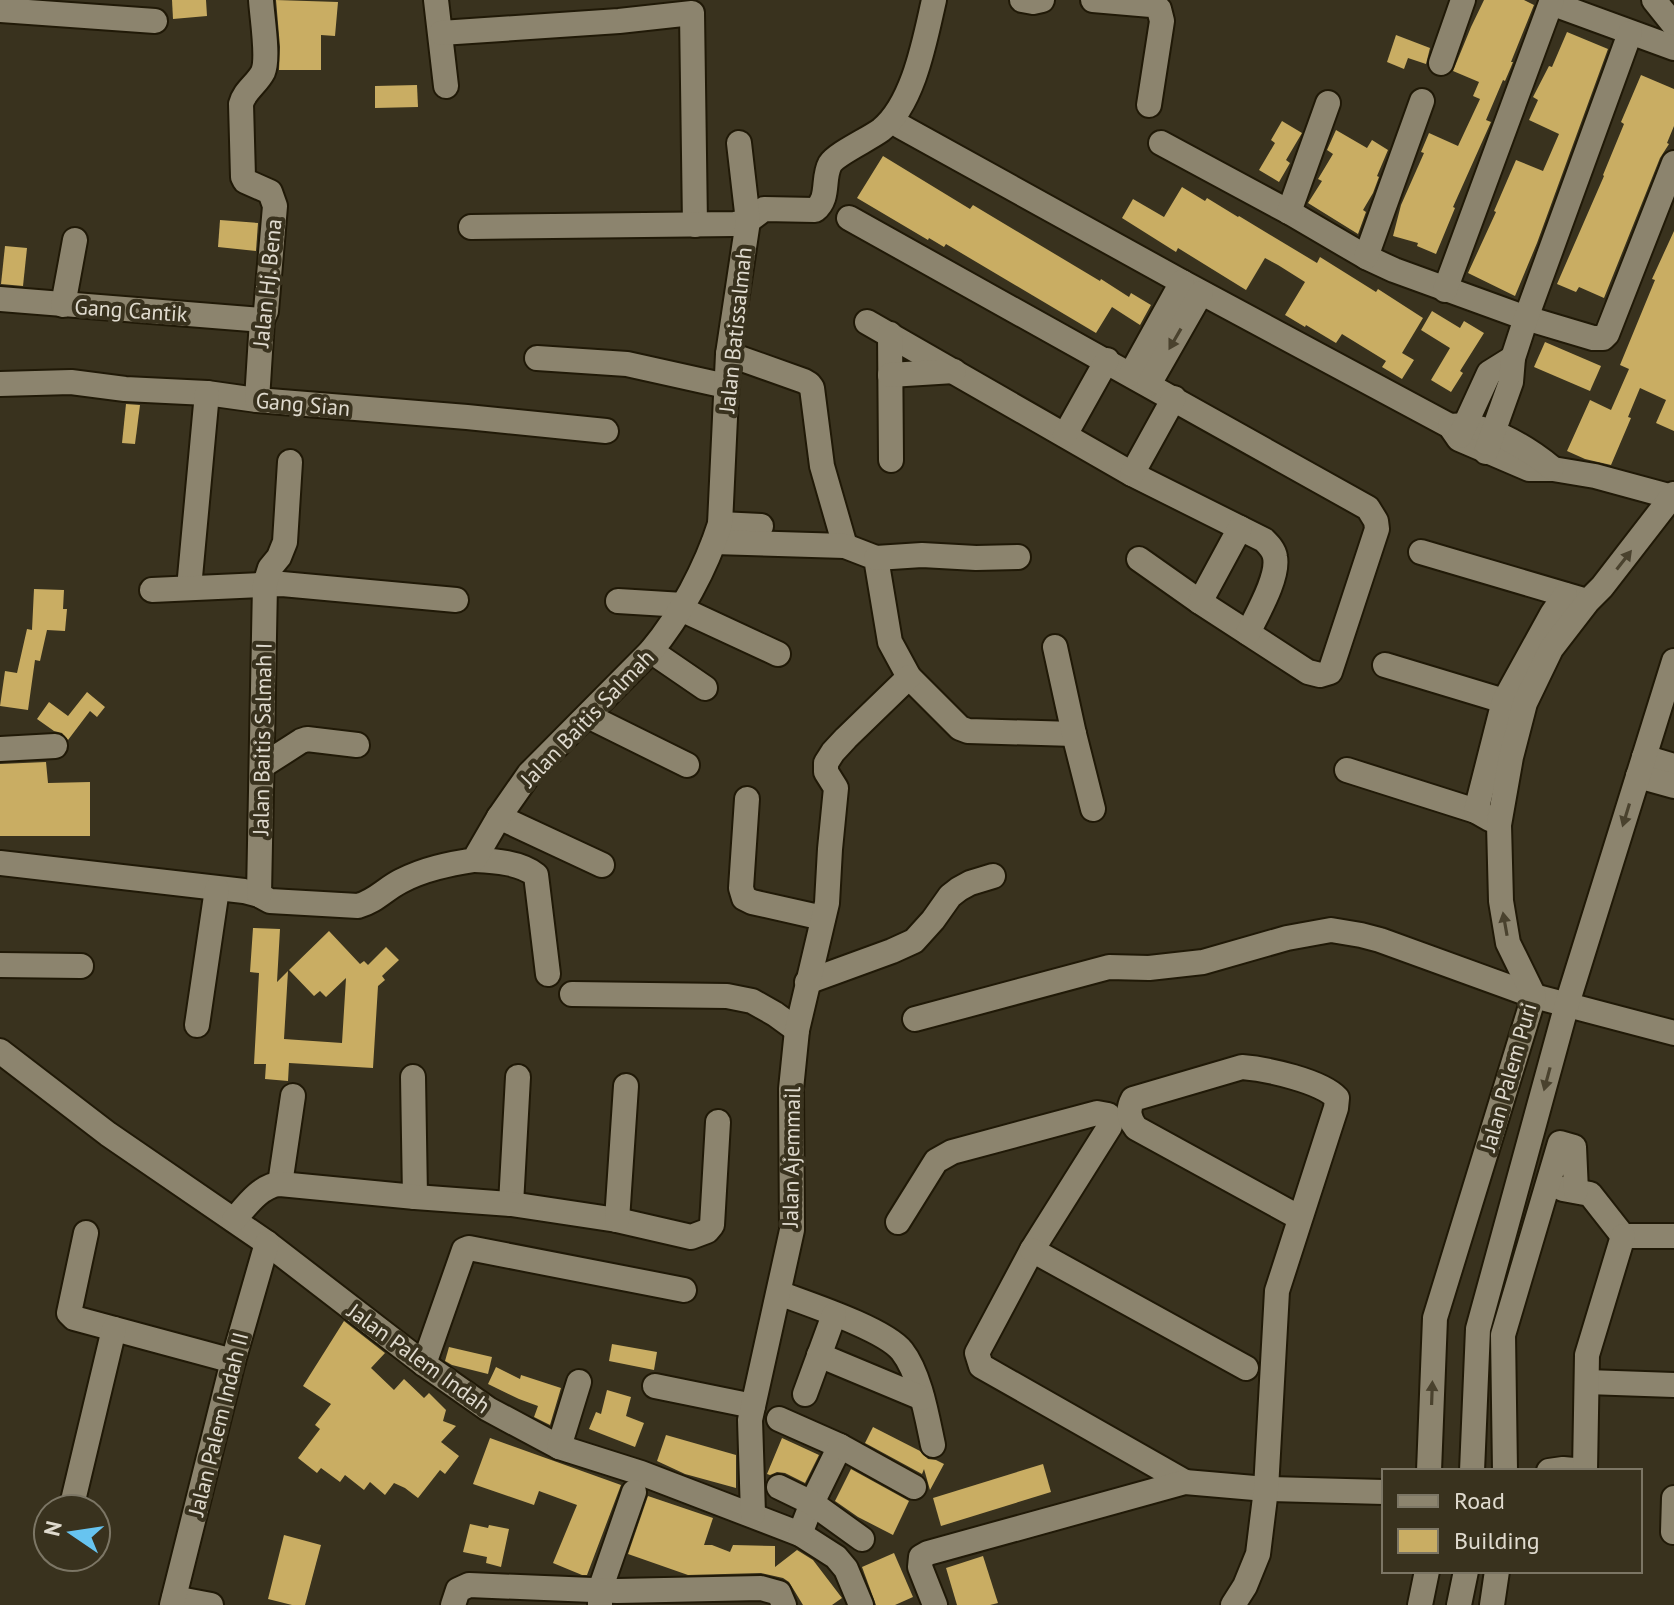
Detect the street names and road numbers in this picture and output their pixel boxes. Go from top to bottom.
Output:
street label: Jalan Hj. Bena [246,217,288,350]
street label: Jalan Batissalmah [712,246,758,415]
street label: Gang Cantik [74,292,189,328]
street label: Gang Sian [255,386,351,422]
street label: Jalan Baitis Salmah I [246,642,278,837]
street label: Jalan Baitis Salmah [514,643,660,793]
street label: Jalan Palem Puri [1473,1000,1543,1155]
street label: Jalan Ajemmail [776,1086,806,1229]
street label: Jalan Palem Indah [341,1296,496,1419]
street label: Jalan Palem Indah II [181,1329,254,1520]

